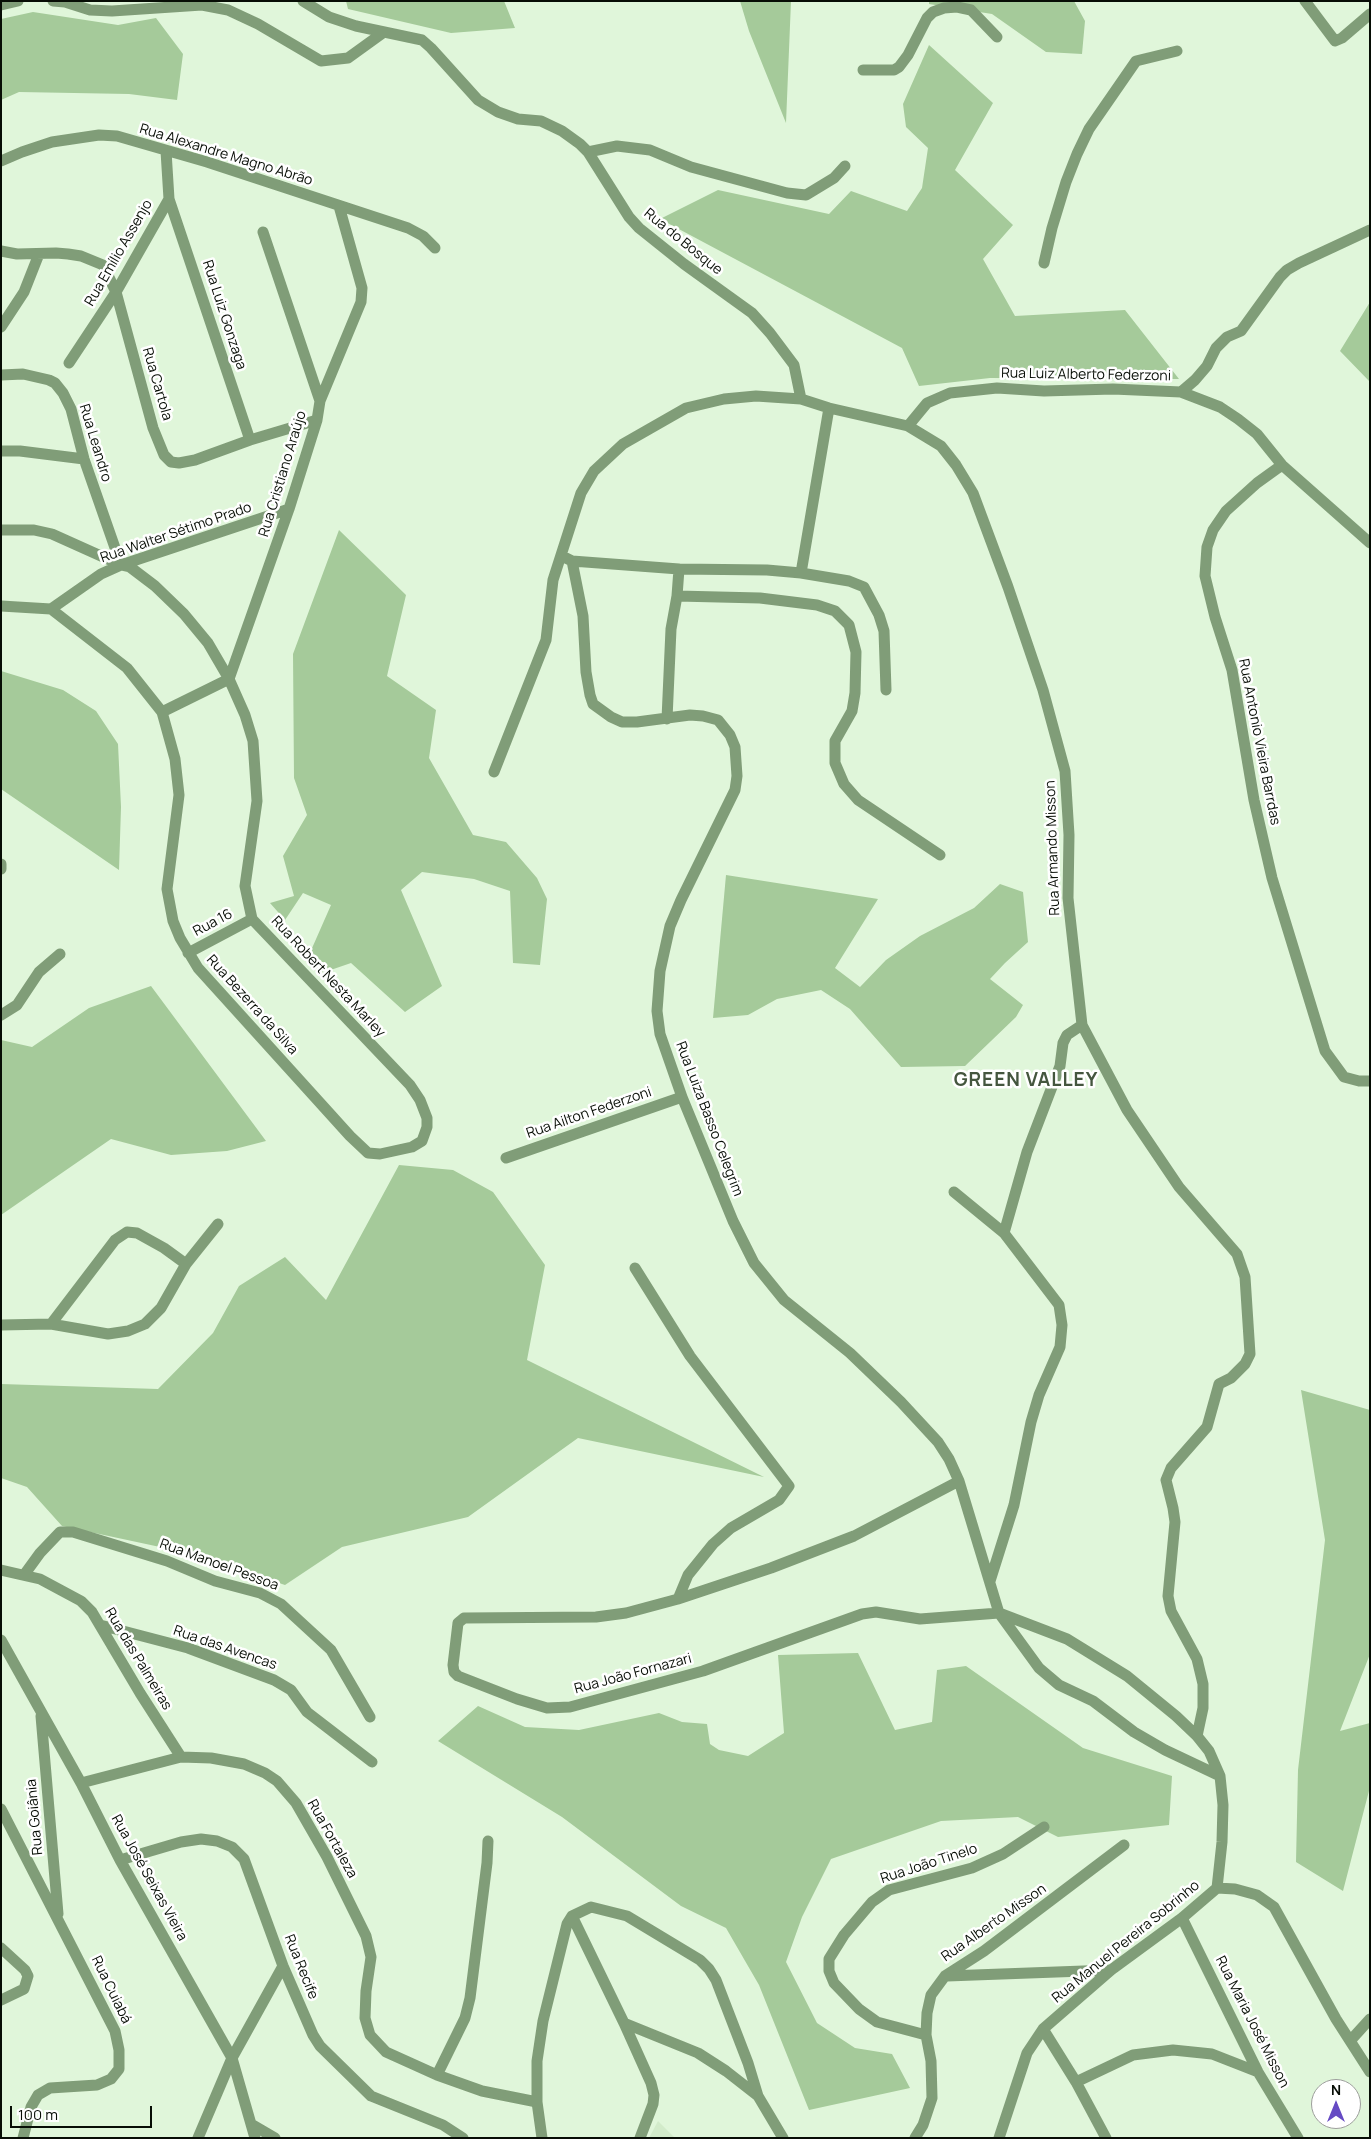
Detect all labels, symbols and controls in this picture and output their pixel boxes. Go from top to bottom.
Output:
street label: Rua Alexandre Magno Abrão [137,121,315,189]
street label: Rua Emílio Assenjo [82,197,156,309]
street label: Rua do Bosque [640,205,726,279]
street label: Rua Luiz Gonzaga [198,258,250,372]
street label: Rua Cartola [139,346,175,422]
street label: Rua Luiz Alberto Federzoni [1001,365,1171,385]
street label: Rua Leandro [75,402,115,484]
street label: Rua Cristiano Araújo [256,409,310,539]
street label: Rua Walter Sétimo Prado [98,499,254,567]
street label: Rua Antonio Vieira Barrdas [1235,657,1283,827]
street label: Rua Armando Misson [1042,780,1064,916]
street label: Rua 16 [191,906,235,940]
street label: Rua Robert Nesta Marley [268,913,388,1041]
street label: Rua Bezerra da Silva [203,952,301,1058]
street label: Rua Luiza Basso Celegrim [672,1039,746,1199]
district label: GREEN VALLEY [952,1070,1100,1092]
street label: Rua Ailton Federzoni [524,1084,654,1142]
street label: Rua Manoel Pessoa [157,1536,281,1594]
street label: Rua das Palmeiras [101,1605,175,1713]
street label: Rua das Avencas [171,1622,279,1674]
street label: Rua João Fornazari [573,1650,693,1698]
street label: Rua Goiânia [23,1778,47,1856]
street label: Rua Fortaleza [303,1797,361,1881]
street label: Rua José Seixas Vieira [107,1812,191,1944]
street label: Rua João Tinelo [878,1840,980,1888]
street label: Rua Manuel Pereira Sobrinho [1049,1877,1203,2007]
street label: Rua Alberto Misson [938,1881,1050,1965]
street label: Rua Recife [280,1932,322,2002]
street label: Rua Cuiabá [87,1953,135,2027]
street label: Rua Maria José Misson [1211,1953,1293,2091]
north arrow [1311,2079,1361,2129]
text: N [1331,2080,1341,2099]
scale bar [12,2096,155,2128]
text: 100 m [18,2104,58,2125]

